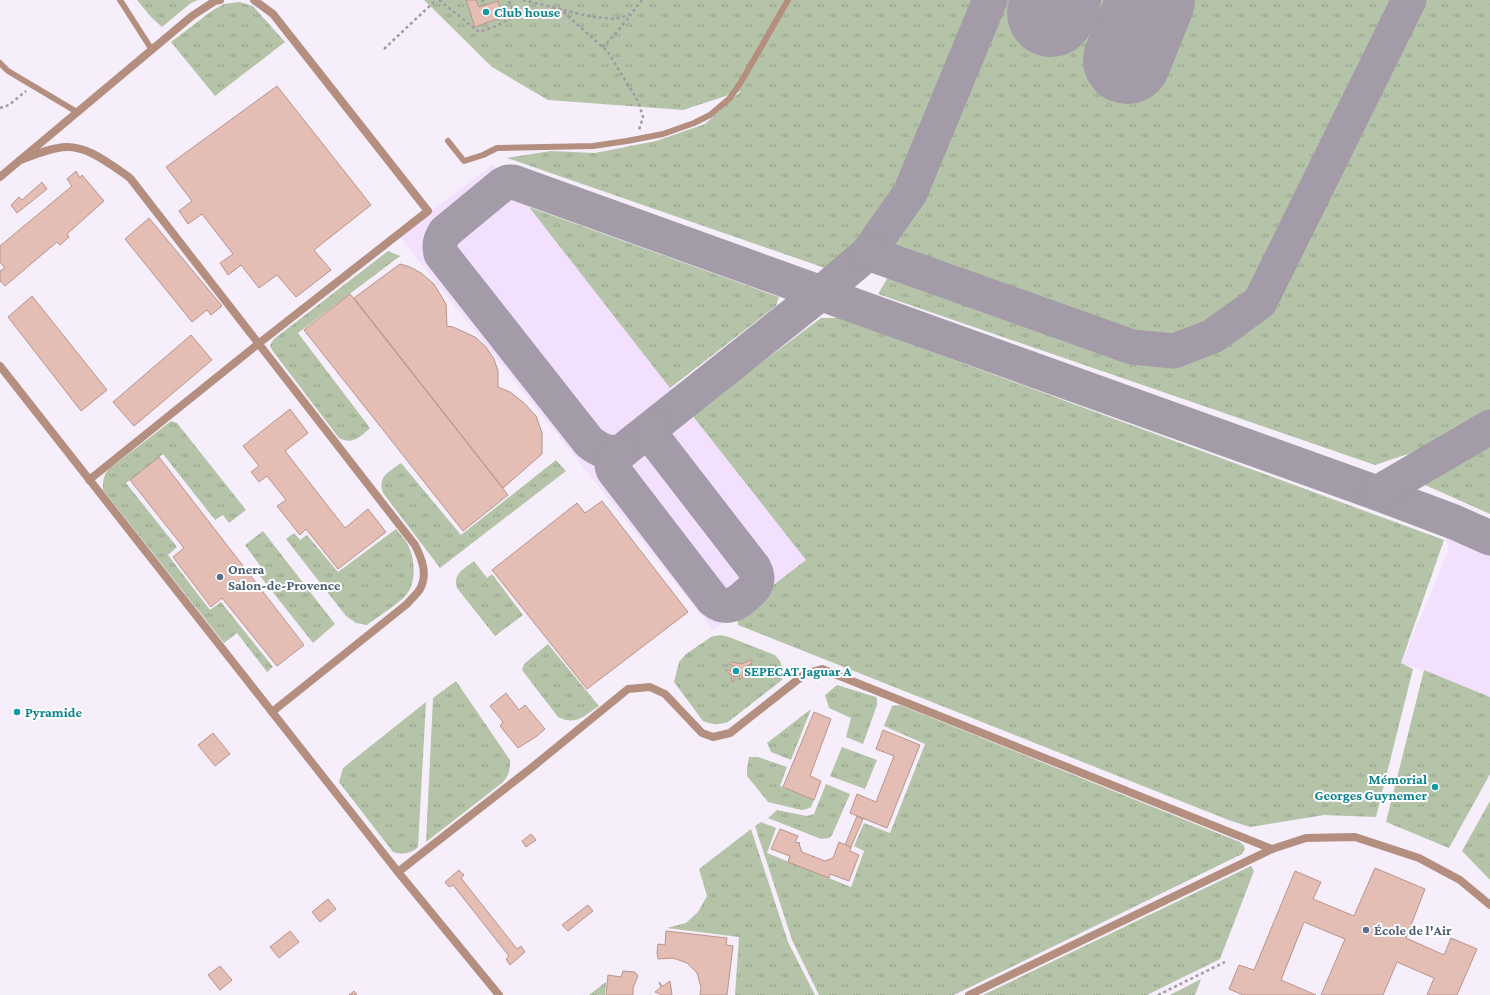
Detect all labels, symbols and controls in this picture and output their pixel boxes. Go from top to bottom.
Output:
place label: Club house [494,4,561,20]
marker: Club house [481,7,491,17]
place label: Onera Salon-de-Provence [228,561,341,593]
marker: Onera Salon-de-Provence [215,572,225,582]
place label: SEPECAT Jaguar A [744,663,852,679]
marker: SEPECAT Jaguar A [731,666,741,676]
place label: Pyramide [25,704,82,720]
marker: Pyramide [12,707,22,717]
place label: Mémorial Georges Guynemer [1315,771,1427,803]
marker: Mémorial Georges Guynemer [1430,782,1440,792]
place label: École de l'Air [1374,922,1452,938]
marker: École de l'Air [1361,925,1371,935]

